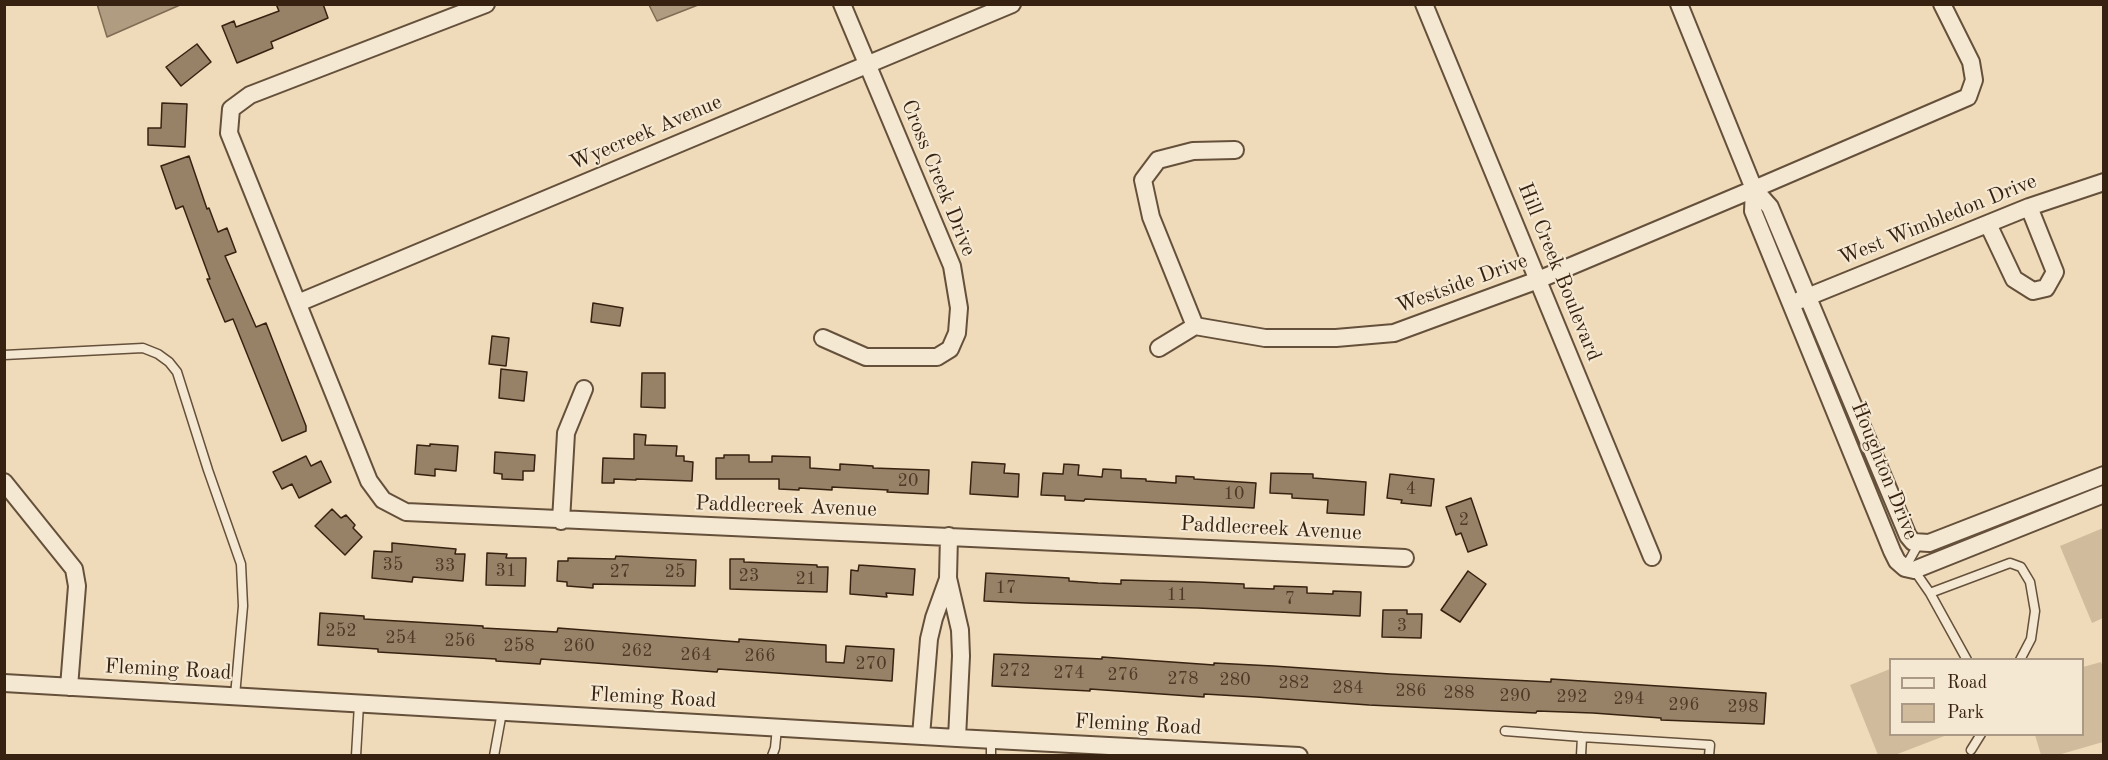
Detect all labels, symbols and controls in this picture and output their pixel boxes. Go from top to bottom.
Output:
street label: Wyecreek Avenue [566,90,726,176]
street label: Cross Creek Drive [895,96,981,260]
street label: West Wimbledon Drive [1835,169,2041,271]
street label: Hill Creek Boulevard [1512,179,1606,365]
street label: Westside Drive [1393,249,1531,319]
street label: Houghton Drive [1845,398,1923,544]
house number: 20 [898,470,918,492]
house number: 4 [1406,478,1416,500]
house number: 10 [1224,483,1244,505]
street label: Paddlecreek Avenue [695,491,877,523]
house number: 2 [1459,509,1469,531]
street label: Paddlecreek Avenue [1180,512,1362,546]
house number: 35 [383,554,403,576]
house number: 33 [435,555,455,577]
house number: 31 [496,560,516,582]
house number: 27 [610,561,630,583]
house number: 25 [665,561,685,583]
house number: 23 [739,565,759,587]
house number: 21 [796,568,816,590]
house number: 17 [996,577,1016,599]
house number: 11 [1167,584,1187,606]
house number: 7 [1285,588,1295,610]
house number: 3 [1397,615,1407,637]
house number: 252 [325,620,357,642]
house number: 254 [385,627,417,649]
house number: 256 [444,630,476,652]
house number: 258 [503,635,535,657]
house number: 260 [563,635,595,657]
house number: 262 [621,640,653,662]
house number: 264 [680,644,712,666]
house number: 266 [744,645,776,667]
house number: 270 [855,653,887,675]
street label: Fleming Road [104,654,232,686]
legend [1889,658,2084,736]
house number: 272 [999,660,1031,682]
house number: 274 [1053,662,1085,684]
house number: 276 [1107,664,1139,686]
house number: 278 [1167,668,1199,690]
house number: 280 [1219,669,1251,691]
house number: 282 [1278,672,1310,694]
text: Road [1947,674,1987,692]
house number: 284 [1332,677,1364,699]
house number: 286 [1395,680,1427,702]
street label: Fleming Road [589,682,717,714]
house number: 288 [1443,682,1475,704]
house number: 290 [1499,685,1531,707]
house number: 292 [1556,686,1588,708]
house number: 294 [1613,688,1645,710]
house number: 296 [1668,694,1700,716]
house number: 298 [1727,696,1759,718]
text: Park [1947,704,1984,722]
street label: Fleming Road [1074,709,1202,741]

